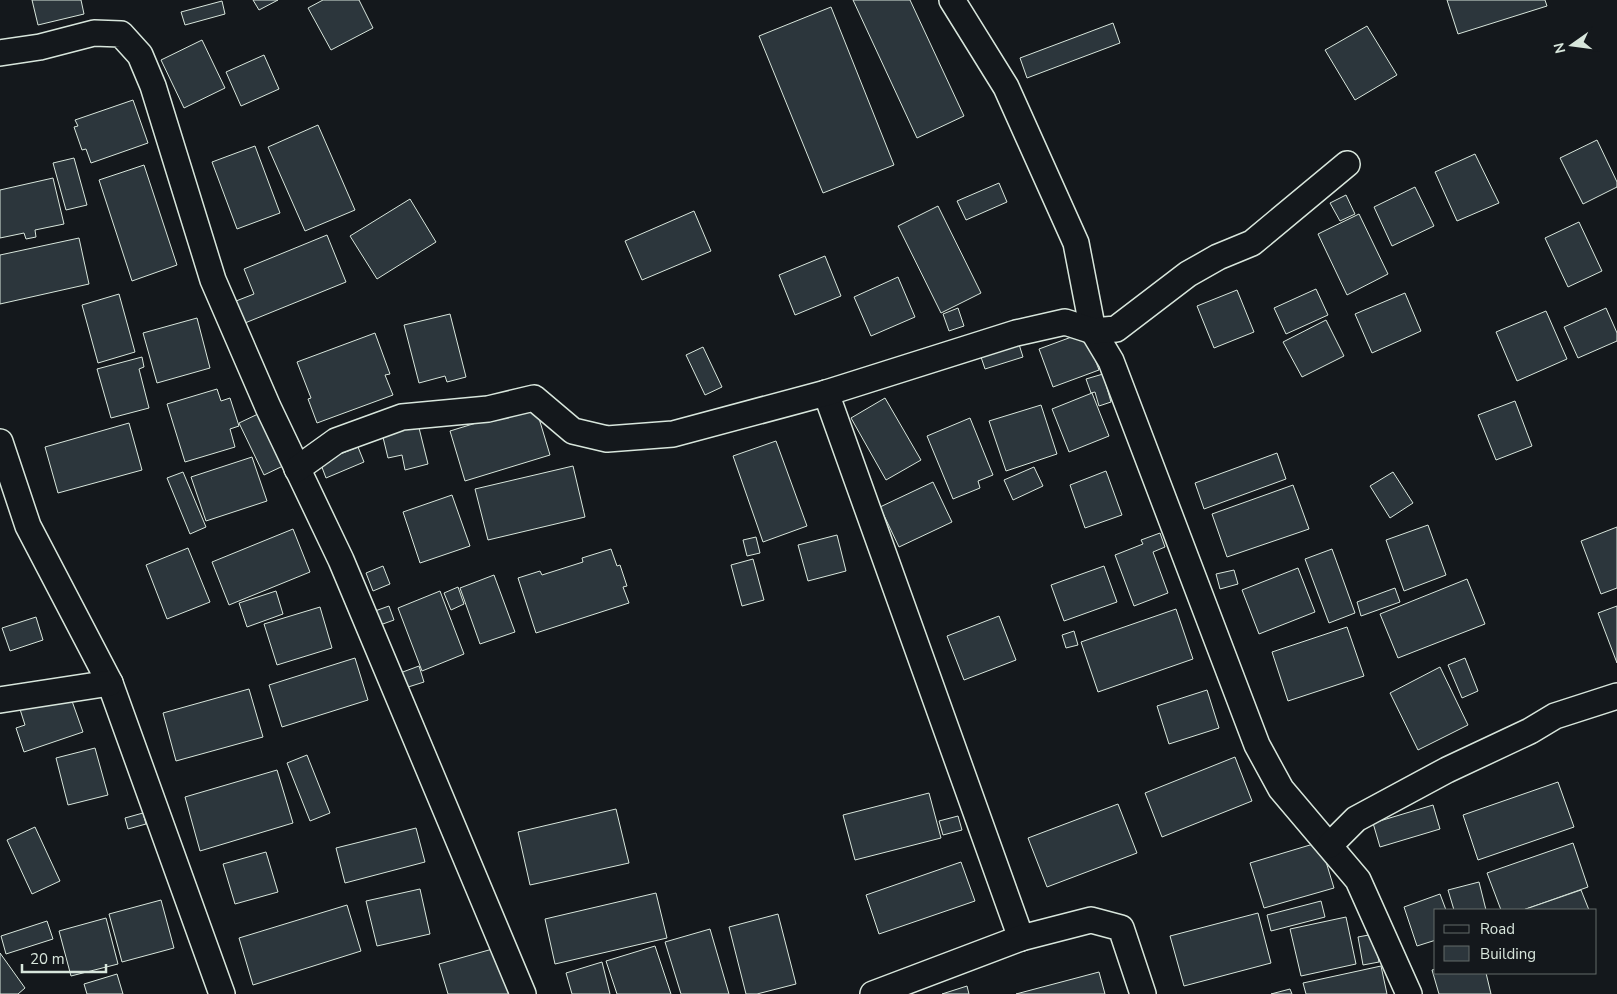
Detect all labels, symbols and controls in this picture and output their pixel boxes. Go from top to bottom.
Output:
north arrow [1547,20,1597,70]
text: N [1549,41,1570,55]
legend [1434,909,1597,974]
text: Road [1480,919,1515,939]
scale bar [22,942,106,974]
text: Building [1480,944,1536,964]
text: 20 m [30,949,65,969]

